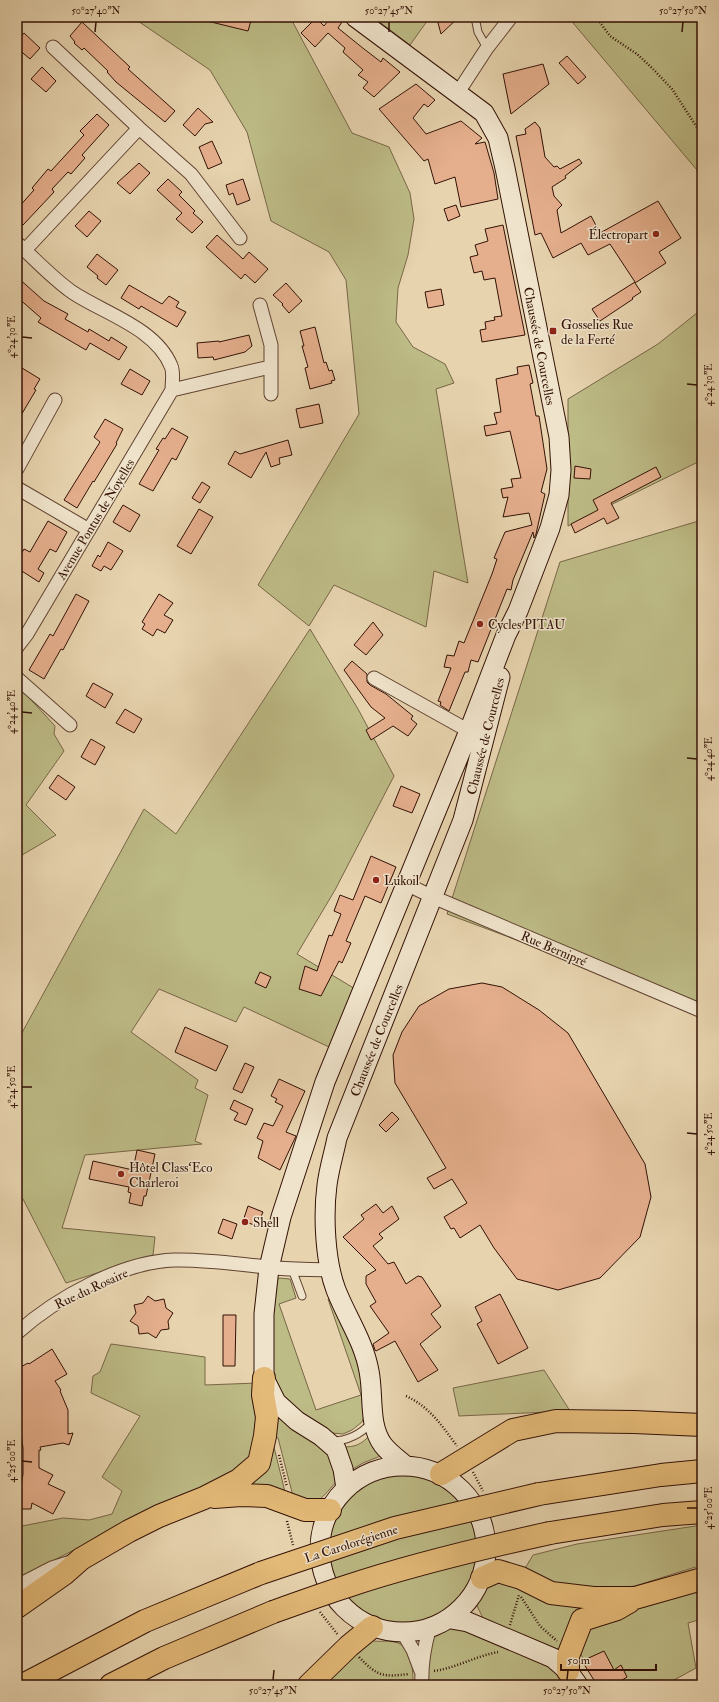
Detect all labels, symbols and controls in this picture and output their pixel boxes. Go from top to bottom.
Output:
text: 50°27'40"N [72,5,121,17]
text: 50°27'45"N [365,5,413,17]
text: 50°27'50"N [659,5,707,17]
place label: Électropart [588,226,648,244]
marker: Électropart [651,229,661,239]
street label: Chaussée de Courcelles [520,286,558,407]
text: 4°24'30"E [6,316,18,358]
place label: Gosselies Rue de la Ferté [561,317,634,348]
marker: Gosselies Rue de la Ferté [548,326,558,336]
text: 4°24'30"E [703,364,715,406]
street label: Avenue Pontus de Noyelles [53,456,139,584]
place label: Cycles PITAU [488,617,565,634]
marker: Cycles PITAU [475,619,485,629]
street label: Chaussée de Courcelles [464,676,508,796]
text: 4°24'40"E [6,690,18,734]
text: 4°24'40"E [703,737,715,781]
place label: Lukoil [384,873,420,889]
marker: Lukoil [371,875,381,885]
street label: Rue Bernipré [518,928,589,971]
street label: Chaussée de Courcelles [347,981,407,1099]
text: 4°24'50"E [6,1066,18,1108]
text: 4°24'50"E [703,1113,715,1155]
place label: Hôtel Class‘Eco Charleroi [129,1160,213,1191]
marker: Hôtel Class‘Eco Charleroi [116,1169,126,1179]
place label: Shell [253,1215,280,1231]
marker: Shell [240,1217,250,1227]
street label: Rue du Rosaire [52,1265,131,1313]
text: 4°25'00"E [6,1440,18,1482]
text: 4°25'00"E [703,1487,715,1529]
street label: La Carolorégienne [303,1521,401,1567]
scale bar [561,1646,656,1672]
text: 50 m [567,1653,591,1668]
text: 50°27'45"N [249,1685,297,1697]
text: 50°27'50"N [543,1685,591,1697]

